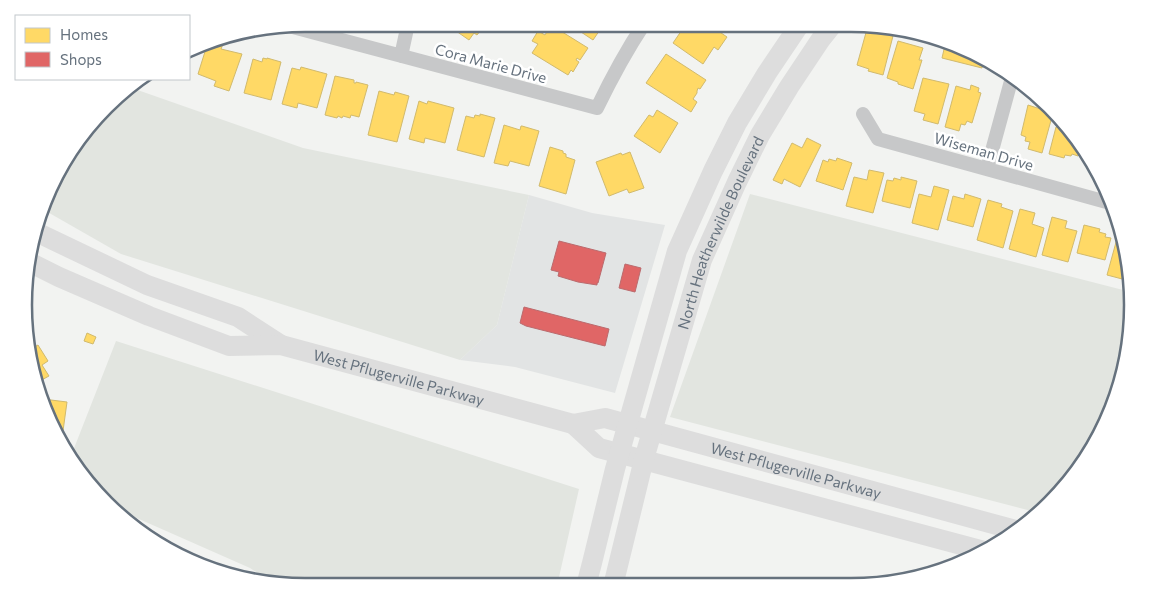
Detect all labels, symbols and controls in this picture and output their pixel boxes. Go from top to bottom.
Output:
legend [15,15,190,80]
text: Homes [60,25,108,43]
street label: Cora Marie Drive [433,39,549,87]
text: Shops [60,50,102,68]
street label: Wiseman Drive [932,128,1036,174]
street label: North Heatherwilde Boulevard [673,133,767,331]
street label: West Pflugerville Parkway [312,345,487,409]
street label: West Pflugerville Parkway [709,438,884,502]

